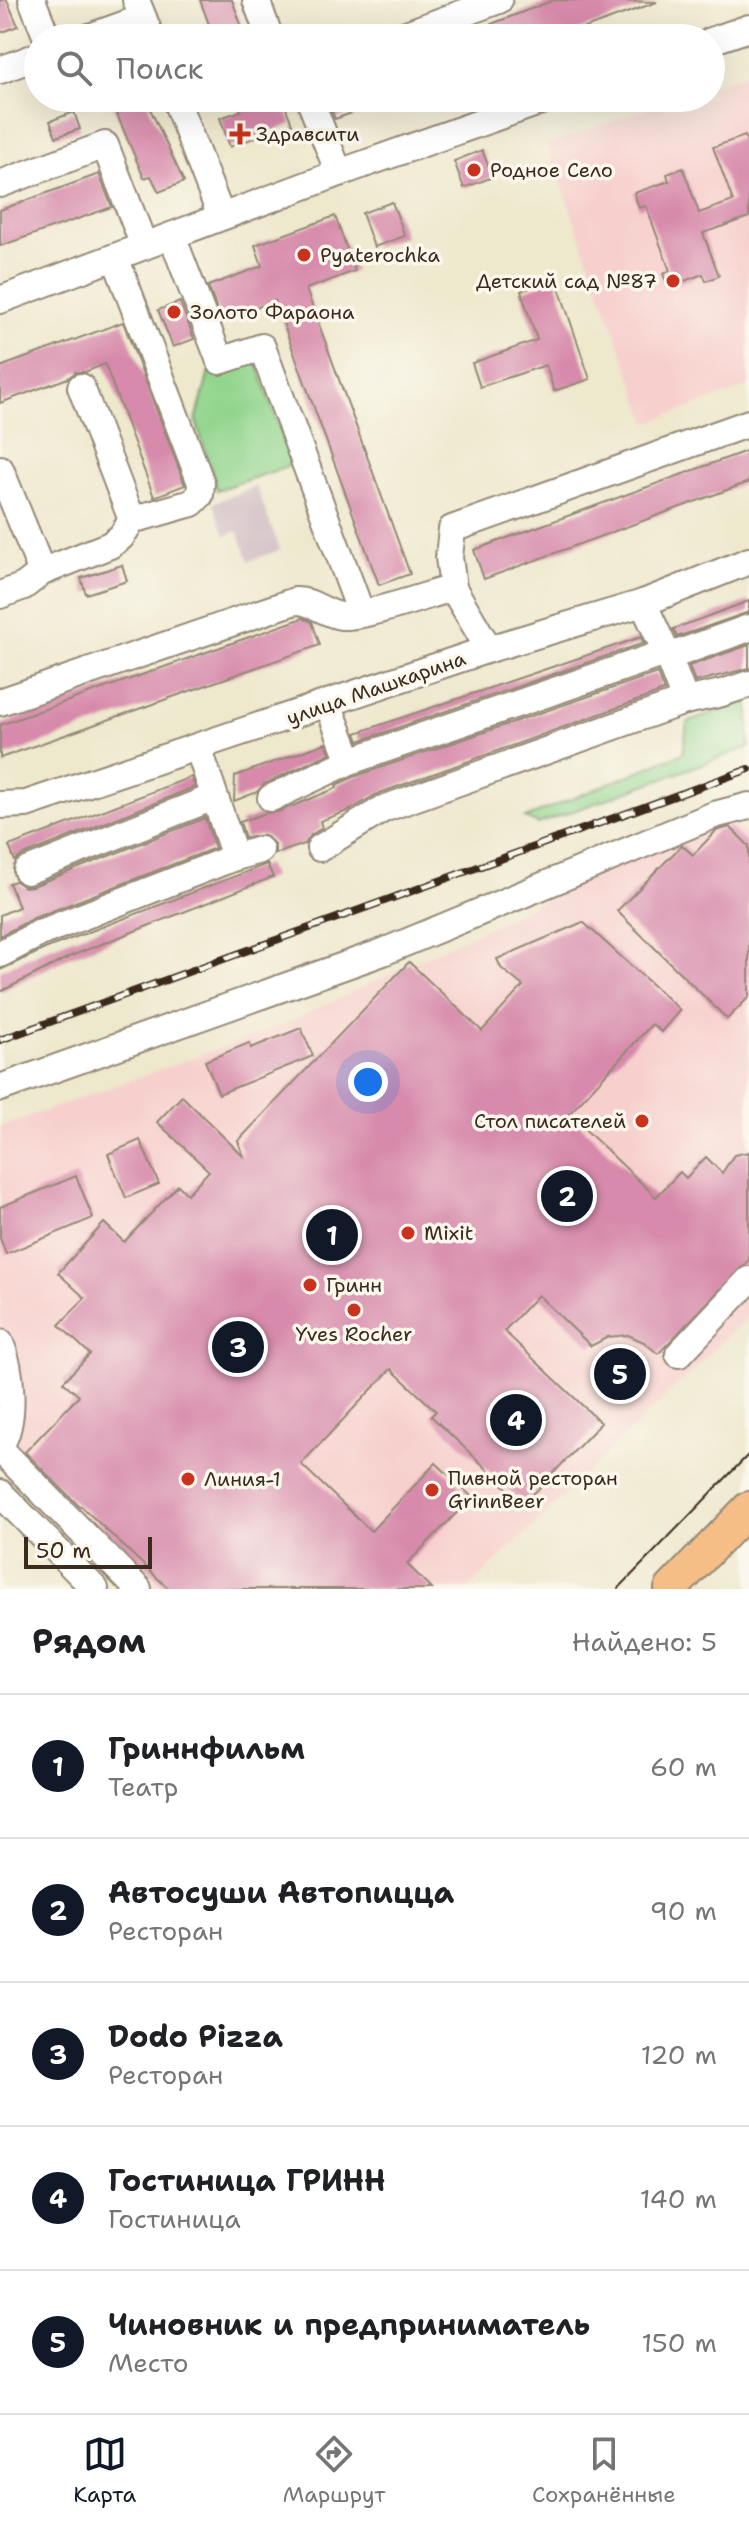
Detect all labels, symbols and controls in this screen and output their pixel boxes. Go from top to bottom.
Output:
search box [24,24,725,112]
icon: search [52,46,96,90]
text: Поиск [116,48,204,89]
place label: Здравсити [256,121,359,147]
marker: Здравсити [231,125,249,143]
place label: Родное Село [490,157,613,183]
marker: Родное Село [465,161,483,179]
place label: Pyaterochka [320,242,440,268]
marker: Pyaterochka [295,246,313,264]
place label: Детский сад №87 [476,268,657,294]
marker: Детский сад №87 [664,272,682,290]
place label: Золото Фараона [190,299,355,325]
marker: Золото Фараона [165,303,183,321]
street label: улица Машкарина [283,645,470,731]
your location [348,1062,388,1102]
place label: Стол писателей [474,1108,626,1134]
marker: Стол писателей [633,1112,651,1130]
pin: 2 [541,1166,593,1226]
pin: 1 [306,1205,358,1265]
place label: Mixit [424,1220,474,1246]
marker: Mixit [399,1224,417,1242]
place label: Гринн [326,1272,382,1298]
marker: Гринн [301,1276,319,1294]
marker: Yves Rocher [345,1301,363,1319]
pin: 3 [212,1317,264,1377]
place label: Yves Rocher [295,1321,413,1347]
pin: 5 [594,1344,646,1404]
pin: 4 [490,1390,542,1450]
place label: Пивной ресторан GrinnBeer [448,1465,618,1514]
place label: Линия-1 [204,1466,281,1492]
marker: Линия-1 [179,1470,197,1488]
marker: Пивной ресторан GrinnBeer [423,1481,441,1499]
scale bar [24,1533,152,1569]
text: 50 m [36,1536,91,1565]
text: Рядом [32,1618,146,1664]
text: Найдено: 5 [572,1624,717,1659]
text: Гриннфильм [108,1728,305,1769]
text: 1 [52,1749,64,1784]
text: 60 m [650,1749,717,1784]
text: Театр [108,1769,178,1804]
text: Автосуши Автопицца [108,1872,454,1913]
text: 2 [49,1893,67,1928]
text: 90 m [650,1893,717,1928]
text: Ресторан [108,1913,223,1948]
text: Dodo Pizza [108,2016,283,2057]
text: 3 [49,2037,67,2072]
text: 120 m [641,2037,717,2072]
text: Ресторан [108,2057,223,2092]
text: Гостиница ГРИНН [108,2160,386,2201]
text: 4 [49,2181,67,2216]
text: 140 m [640,2181,717,2216]
text: Гостиница [108,2201,241,2236]
text: Чиновник и предприниматель [108,2304,590,2345]
text: 5 [50,2325,66,2360]
text: 150 m [641,2325,717,2360]
text: Место [108,2345,189,2380]
tab: Карта [73,2432,136,2509]
tab: Маршрут [283,2432,385,2509]
tab: Сохранённые [532,2432,676,2509]

